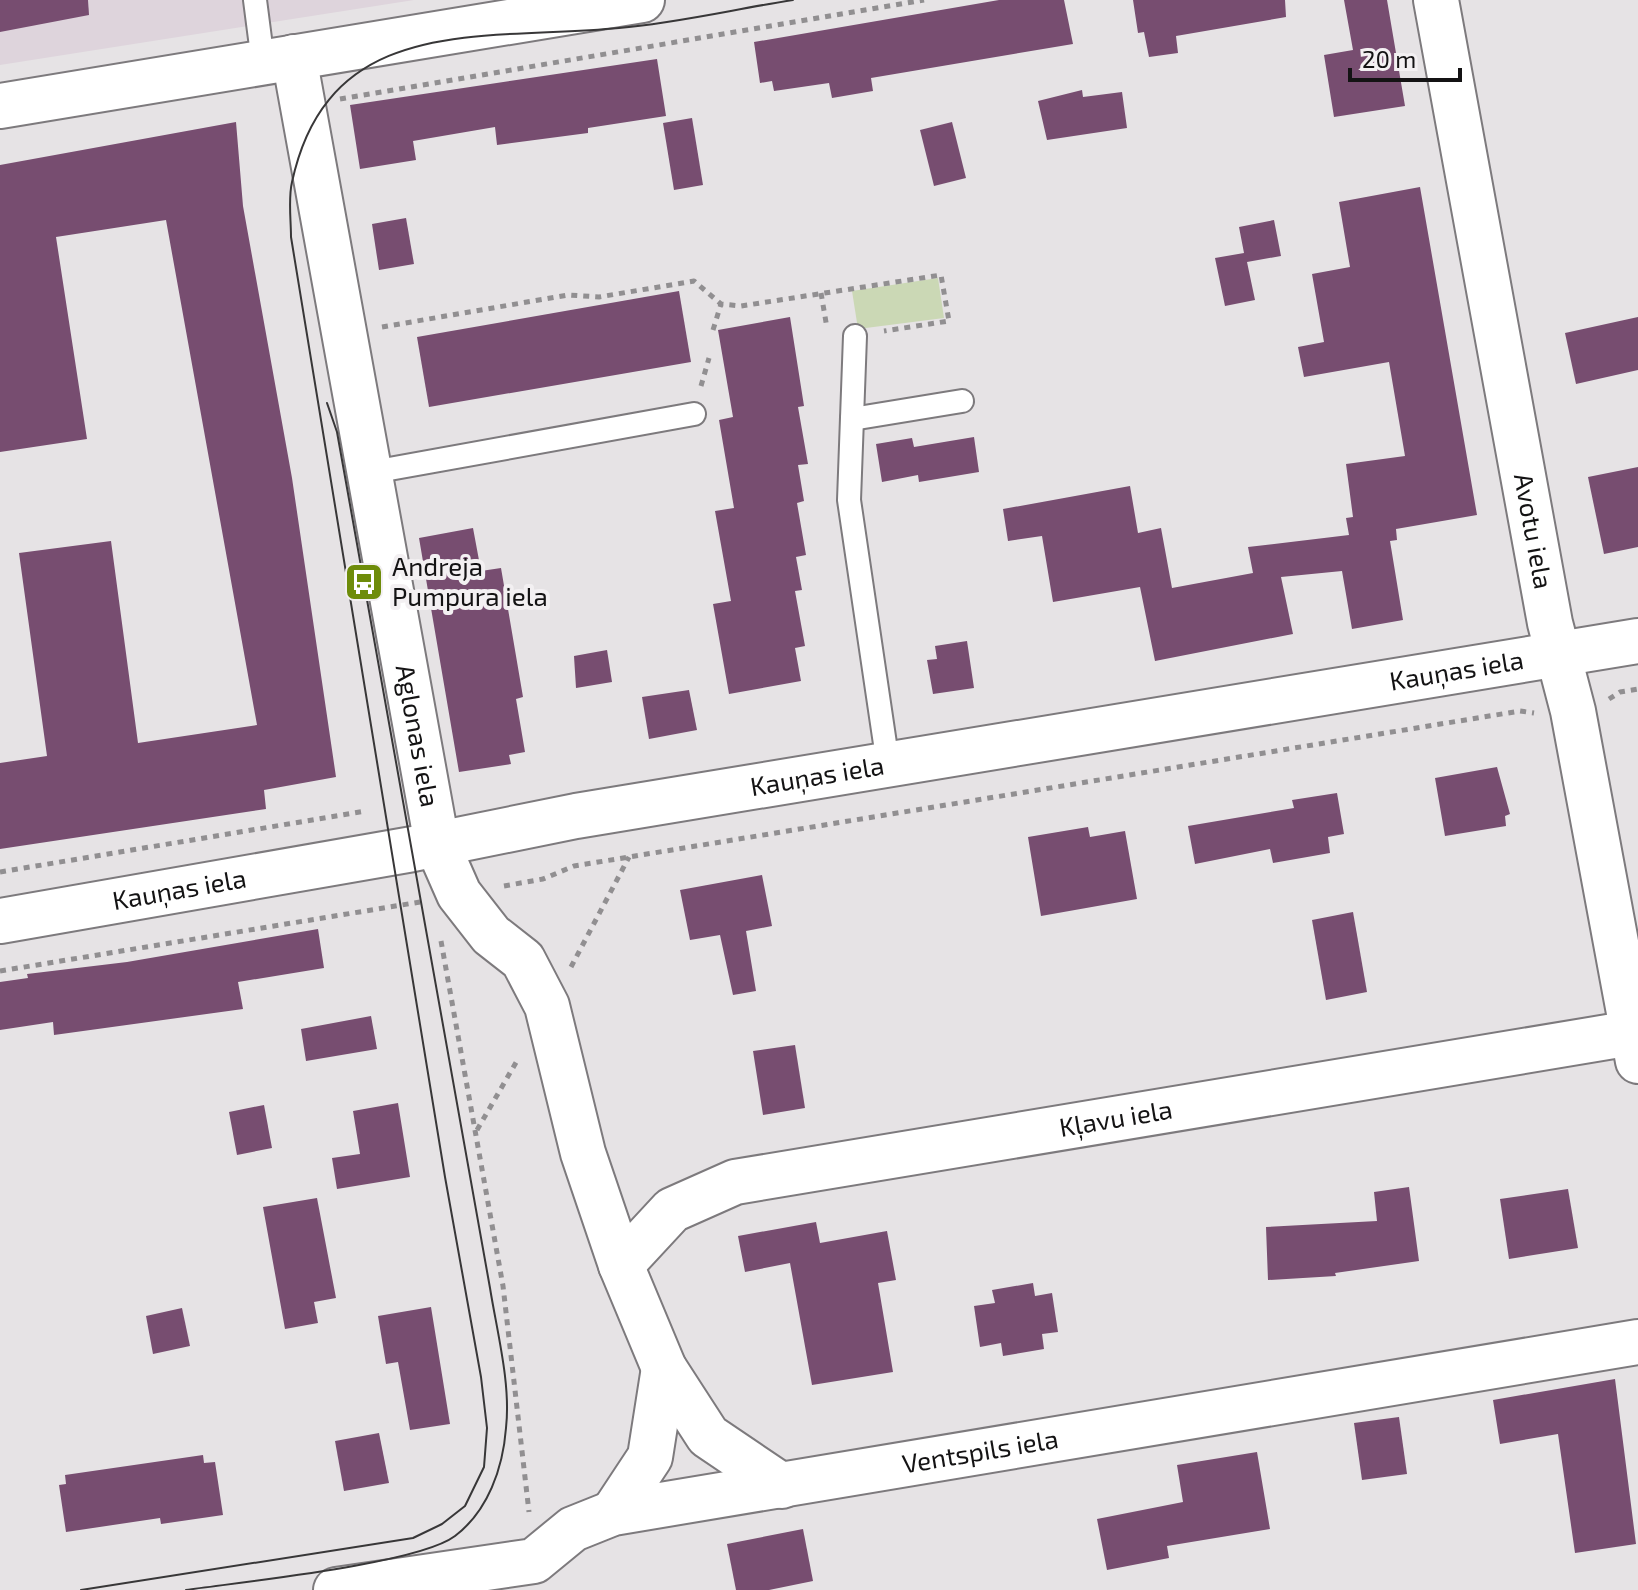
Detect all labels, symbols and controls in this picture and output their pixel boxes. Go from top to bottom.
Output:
scale bar [1350,32,1460,82]
text: 20 m [1362,44,1416,73]
street label: Avotu iela [1509,471,1560,591]
place label: Andreja Pumpura iela [392,550,548,611]
bus stop icon: Andreja Pumpura iela [343,561,385,603]
street label: Kauņas iela [1387,643,1526,696]
street label: Aglonas iela [391,662,447,809]
street label: Kauņas iela [748,748,886,801]
street label: Kauņas iela [110,861,248,915]
street label: Kļavu iela [1057,1093,1174,1142]
street label: Ventspils iela [900,1422,1060,1479]

